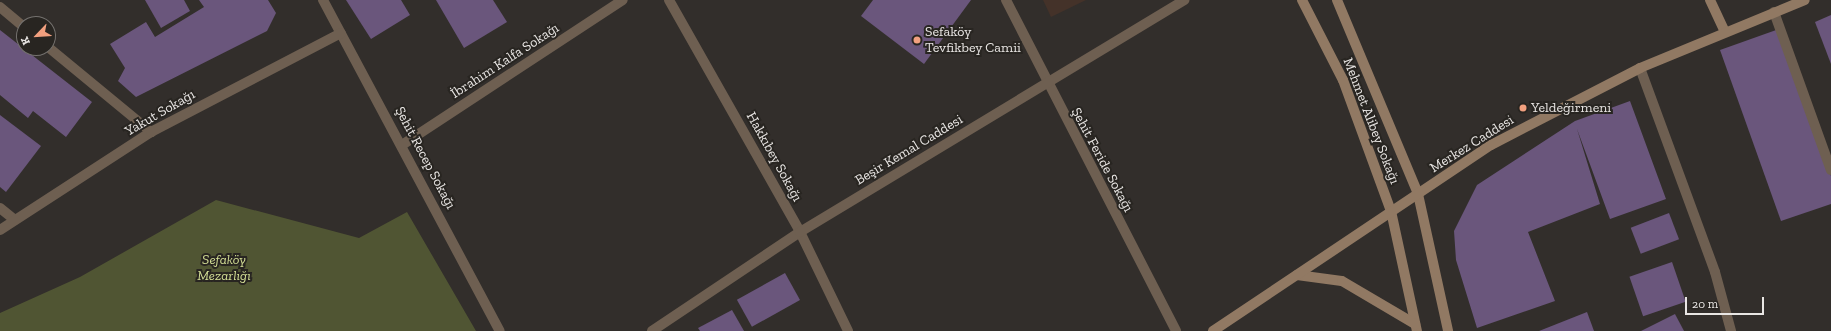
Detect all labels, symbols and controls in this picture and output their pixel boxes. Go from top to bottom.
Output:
north arrow [16,16,56,56]
street label: İbrahim Kalfa Sokağı [448,20,562,102]
place label: Sefaköy Tevfikbey Camii [925,24,1021,56]
text: K [18,35,33,47]
marker: Sefaköy Tevfikbey Camii [912,35,922,45]
street label: Mehmet Alibey Sokağı [1339,55,1403,187]
street label: Yakut Sokağı [122,86,198,140]
place label: Yeldeğirmeni [1531,100,1611,116]
marker: Yeldeğirmeni [1518,103,1528,113]
street label: Şehit Recep Sokağı [391,104,459,212]
street label: Şehit Feride Sokağı [1067,105,1137,215]
street label: Hakkıbey Sokağı [742,109,806,205]
street label: Beşir Kemal Caddesi [852,111,966,189]
street label: Merkez Caddesi [1427,112,1517,176]
park label: Sefaköy Mezarlığı [197,252,251,284]
scale bar [1687,289,1766,315]
text: 20 m [1692,297,1718,311]

